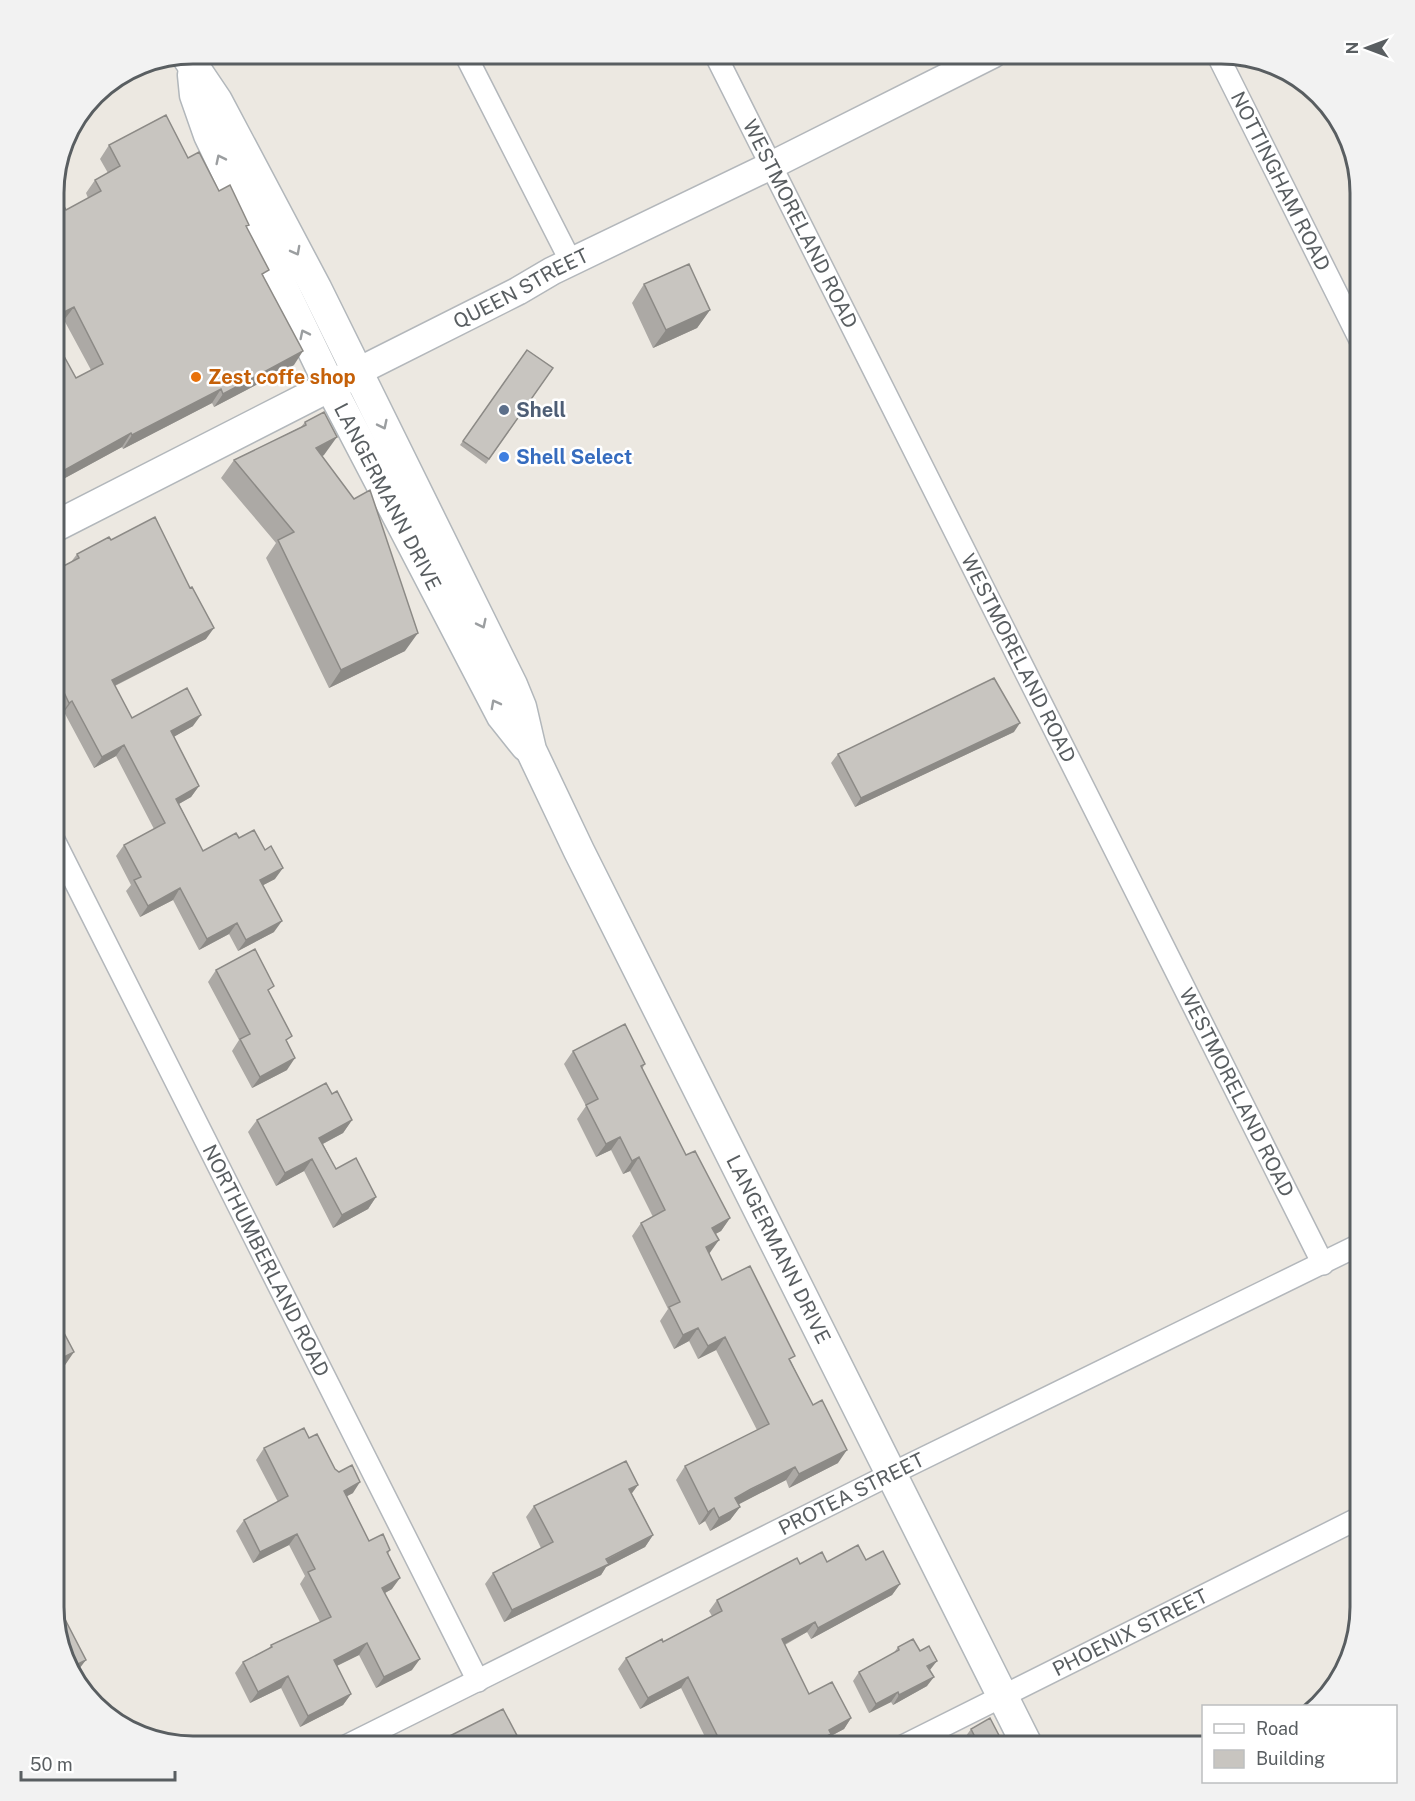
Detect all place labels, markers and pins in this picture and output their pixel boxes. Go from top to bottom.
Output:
place label: Zest coffe shop [208,365,356,389]
marker: Zest coffe shop [189,370,203,384]
place label: Shell [516,398,566,422]
marker: Shell [497,403,511,417]
place label: Shell Select [516,445,632,469]
marker: Shell Select [497,450,511,464]

